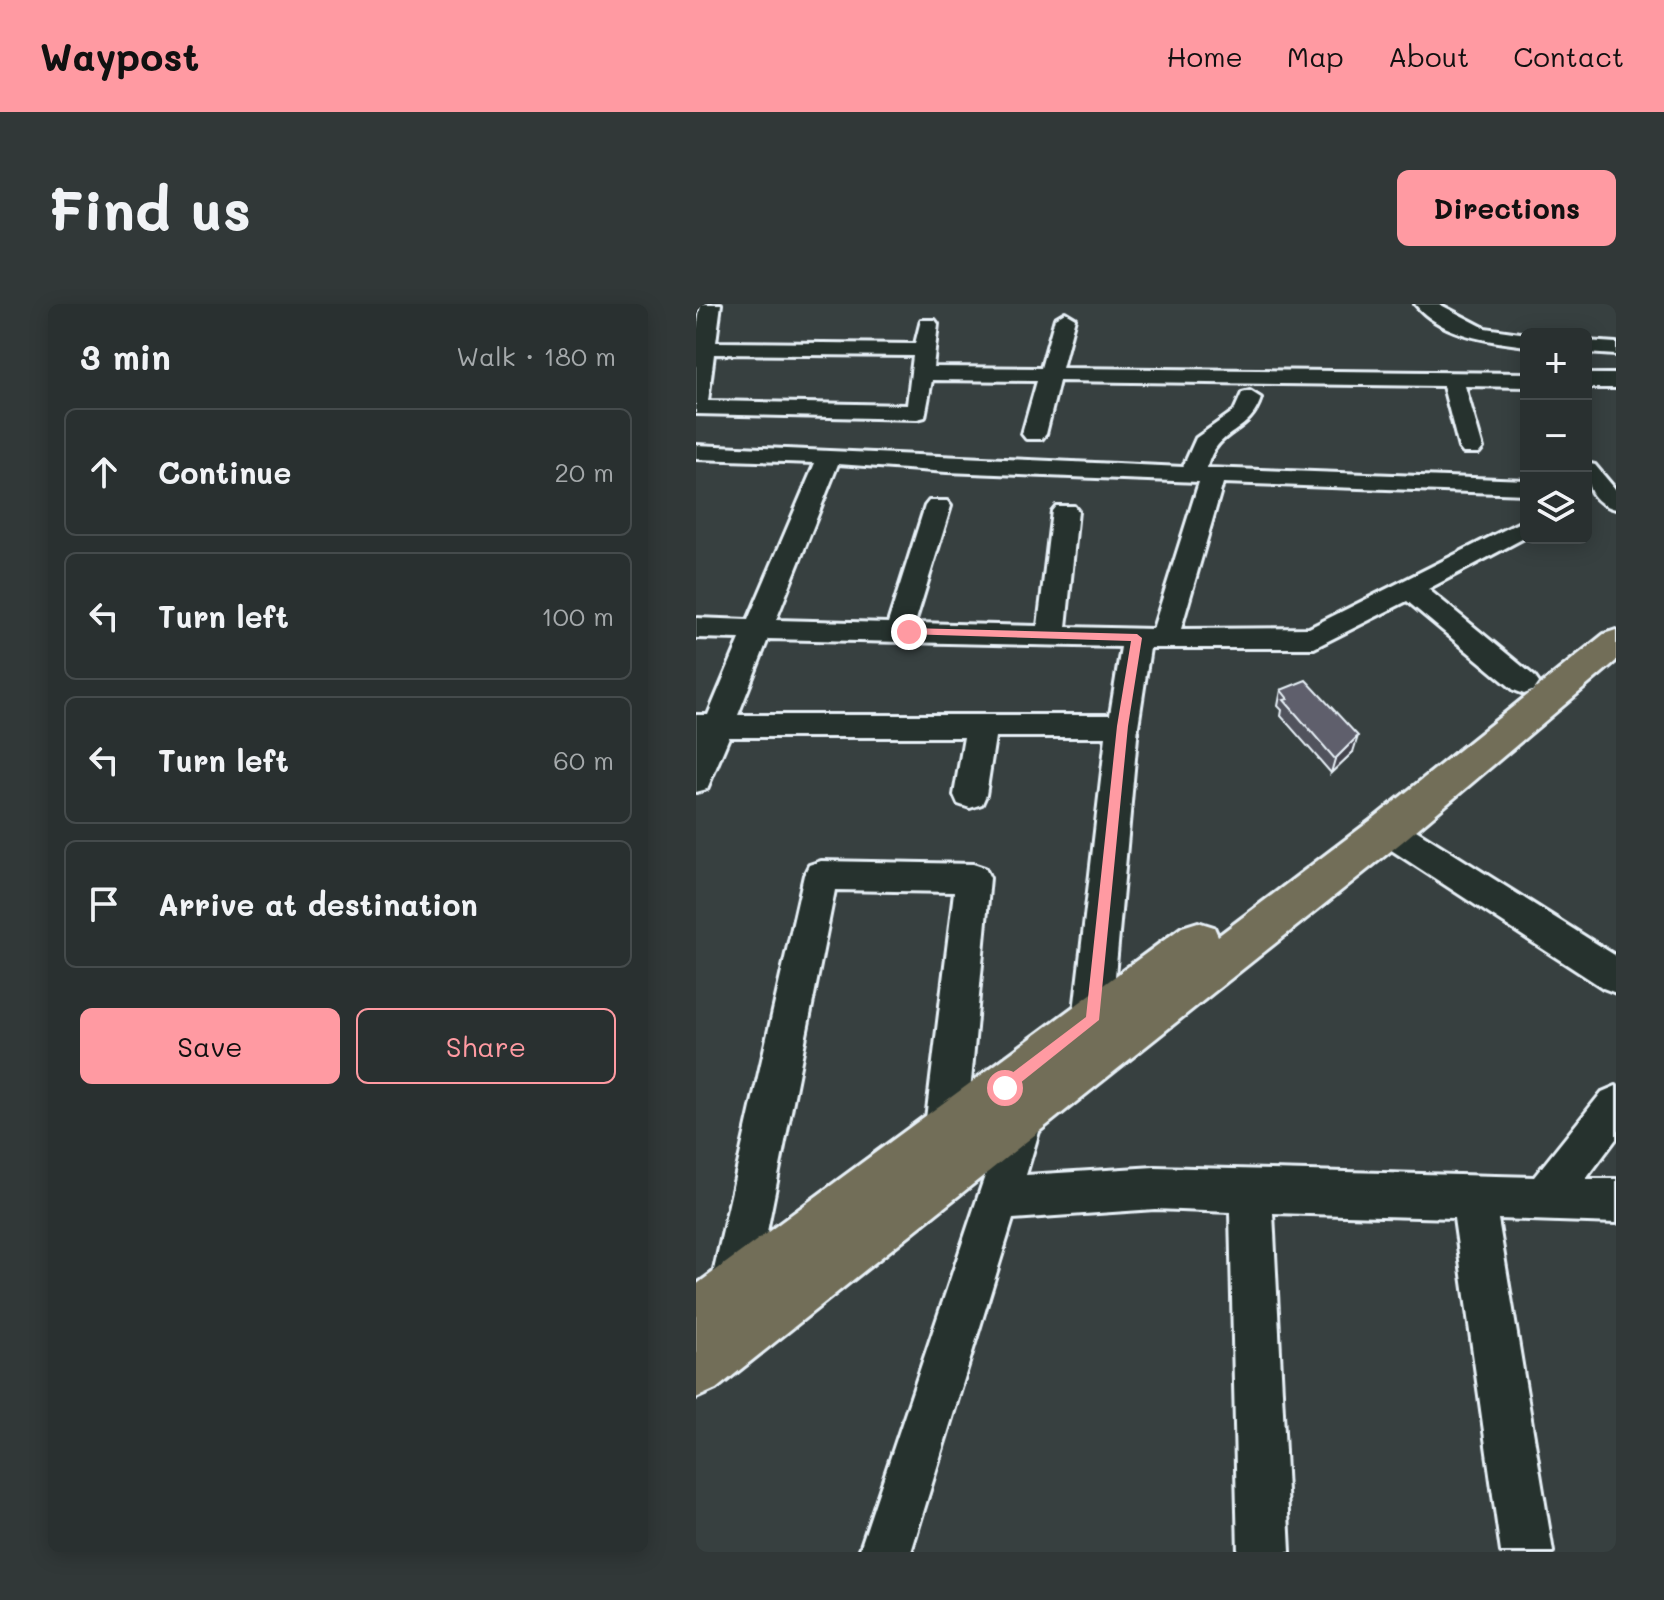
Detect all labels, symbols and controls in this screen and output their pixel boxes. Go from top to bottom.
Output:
text: Waypost [40,31,199,81]
text: Home [1167,38,1243,74]
text: Map [1287,38,1344,74]
text: About [1388,38,1469,74]
text: Contact [1513,38,1624,74]
button: Directions [1397,170,1616,246]
text: Find us [48,172,251,245]
map controls [1520,328,1592,544]
button: + [1520,328,1592,400]
text: 3 min [80,334,171,379]
text: Walk · 180 m [456,339,616,373]
button: − [1520,400,1592,472]
icon: ahead [82,450,126,494]
text: Continue [158,452,291,492]
text: 20 m [554,455,614,489]
button: layers [1520,472,1592,544]
icon: left [82,594,126,638]
text: Turn left [158,596,289,636]
text: 100 m [541,599,614,633]
route end [891,614,927,650]
icon: left [82,738,126,782]
text: Turn left [158,740,289,780]
text: 60 m [553,743,614,777]
icon: arrive [82,882,126,926]
text: Arrive at destination [158,884,478,924]
button: Save [80,1008,340,1084]
button: Share [356,1008,616,1084]
route start [987,1070,1023,1106]

